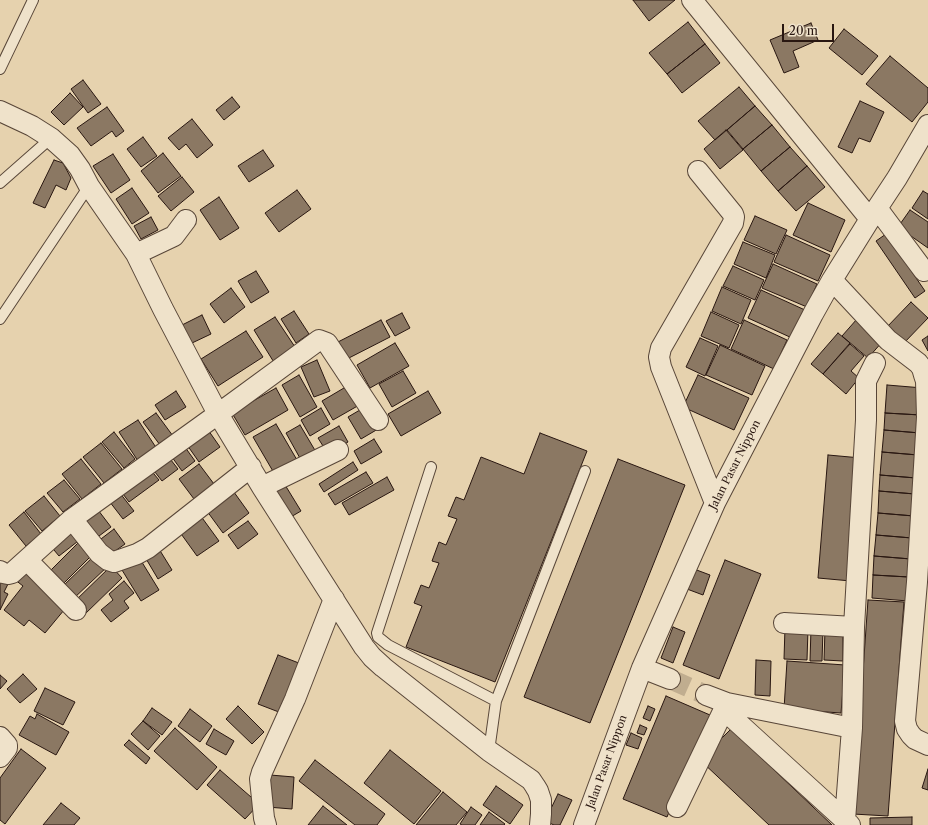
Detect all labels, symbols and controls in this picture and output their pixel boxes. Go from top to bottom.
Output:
scale bar [784,16,836,42]
text: 20 m [789,23,818,38]
street label: Jalan Pasar Nippon [707,418,763,512]
street label: Jalan Pasar Nippon [584,713,630,811]

